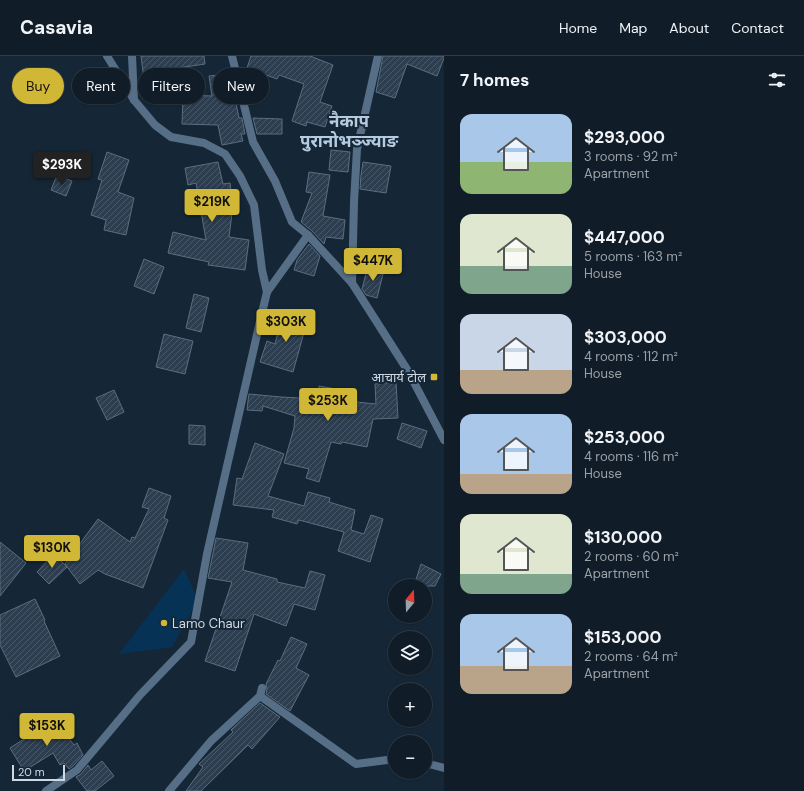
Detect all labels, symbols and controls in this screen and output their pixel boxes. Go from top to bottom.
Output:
text: Casavia [20,15,93,40]
text: Home [559,19,597,37]
text: Map [619,19,647,37]
text: About [669,19,709,37]
text: Contact [731,19,784,37]
chip: Buy [12,68,64,104]
chip: Rent [72,68,130,104]
chip: Filters [138,68,205,104]
chip: New [213,68,269,104]
text: 7 homes [460,69,529,91]
icon: filters [766,69,788,91]
district label: नैकाप पुरानोभञ्ज्याङ [300,110,398,152]
text: $293,000 [584,126,665,148]
icon: home [492,130,540,178]
text: 3 rooms · 92 m² [584,148,677,165]
pin: $293K [34,152,90,186]
text: $293K [42,156,82,173]
text: Apartment [584,165,649,182]
pin: $219K [184,189,240,223]
text: $219K [194,193,230,210]
text: $447,000 [584,226,665,248]
icon: home [492,230,540,278]
pin: $447K [345,248,401,282]
text: 5 rooms · 163 m² [584,248,682,265]
text: $447K [353,252,393,269]
text: House [584,265,622,282]
pin: $303K [258,309,314,343]
text: $303K [265,313,307,330]
text: $303,000 [584,326,667,348]
icon: home [492,330,540,378]
text: 4 rooms · 112 m² [584,348,678,365]
text: House [584,365,622,382]
place label: आचार्य टोल [371,369,426,386]
marker: आचार्य टोल [429,372,439,382]
pin: $253K [300,388,356,422]
text: $253K [308,392,348,409]
text: $253,000 [584,426,665,448]
icon: home [492,430,540,478]
text: 4 rooms · 116 m² [584,448,679,465]
text: House [584,465,622,482]
text: $130,000 [584,526,662,548]
icon: home [492,530,540,578]
pin: $130K [24,535,80,569]
text: $130K [33,539,71,556]
text: 2 rooms · 60 m² [584,548,679,565]
text: Apartment [584,565,649,582]
north arrow [388,579,432,623]
map controls [388,579,432,779]
place label: Lamo Chaur [172,615,245,632]
marker: Lamo Chaur [159,618,169,628]
text: $153,000 [584,626,661,648]
icon: home [492,630,540,678]
button: layers [388,631,432,675]
text: 2 rooms · 64 m² [584,648,678,665]
text: Apartment [584,665,649,682]
button: + [388,683,432,727]
pin: $153K [19,713,75,747]
text: $153K [29,717,66,734]
button: − [388,735,432,779]
scale bar [12,763,65,782]
text: 20 m [18,765,44,779]

